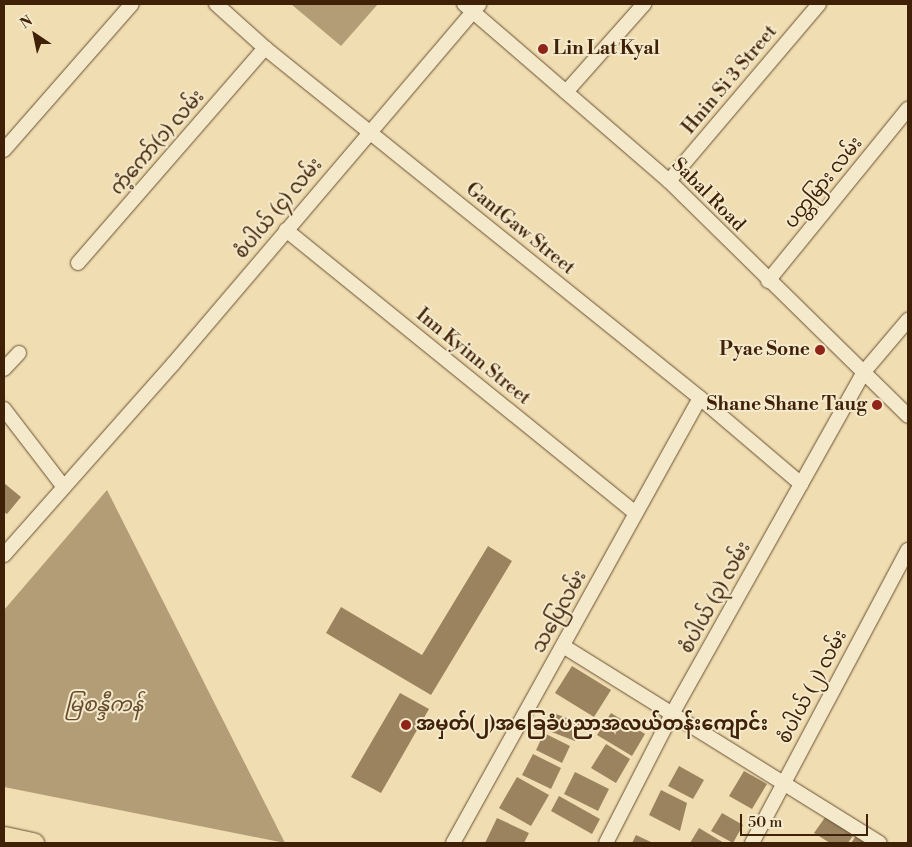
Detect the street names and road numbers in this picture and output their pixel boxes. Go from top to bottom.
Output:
street label: Hnin Si 3 Street [678,21,782,139]
street label: ကံ့ကော်(၁) လမ်း [106,86,210,200]
street label: ပတ္တမြား လမ်း [780,133,868,233]
street label: စံပါယ် (၄) လမ်း [230,154,328,264]
street label: Sabal Road [667,154,749,236]
street label: GantGaw Street [461,178,579,280]
street label: Inn Kyinn Street [411,304,535,410]
street label: စံပါယ် (၃) လမ်း [676,538,756,658]
street label: သပြေလမ်း [528,567,592,657]
street label: စံပါယ် (၂) လမ်း [774,626,852,748]

